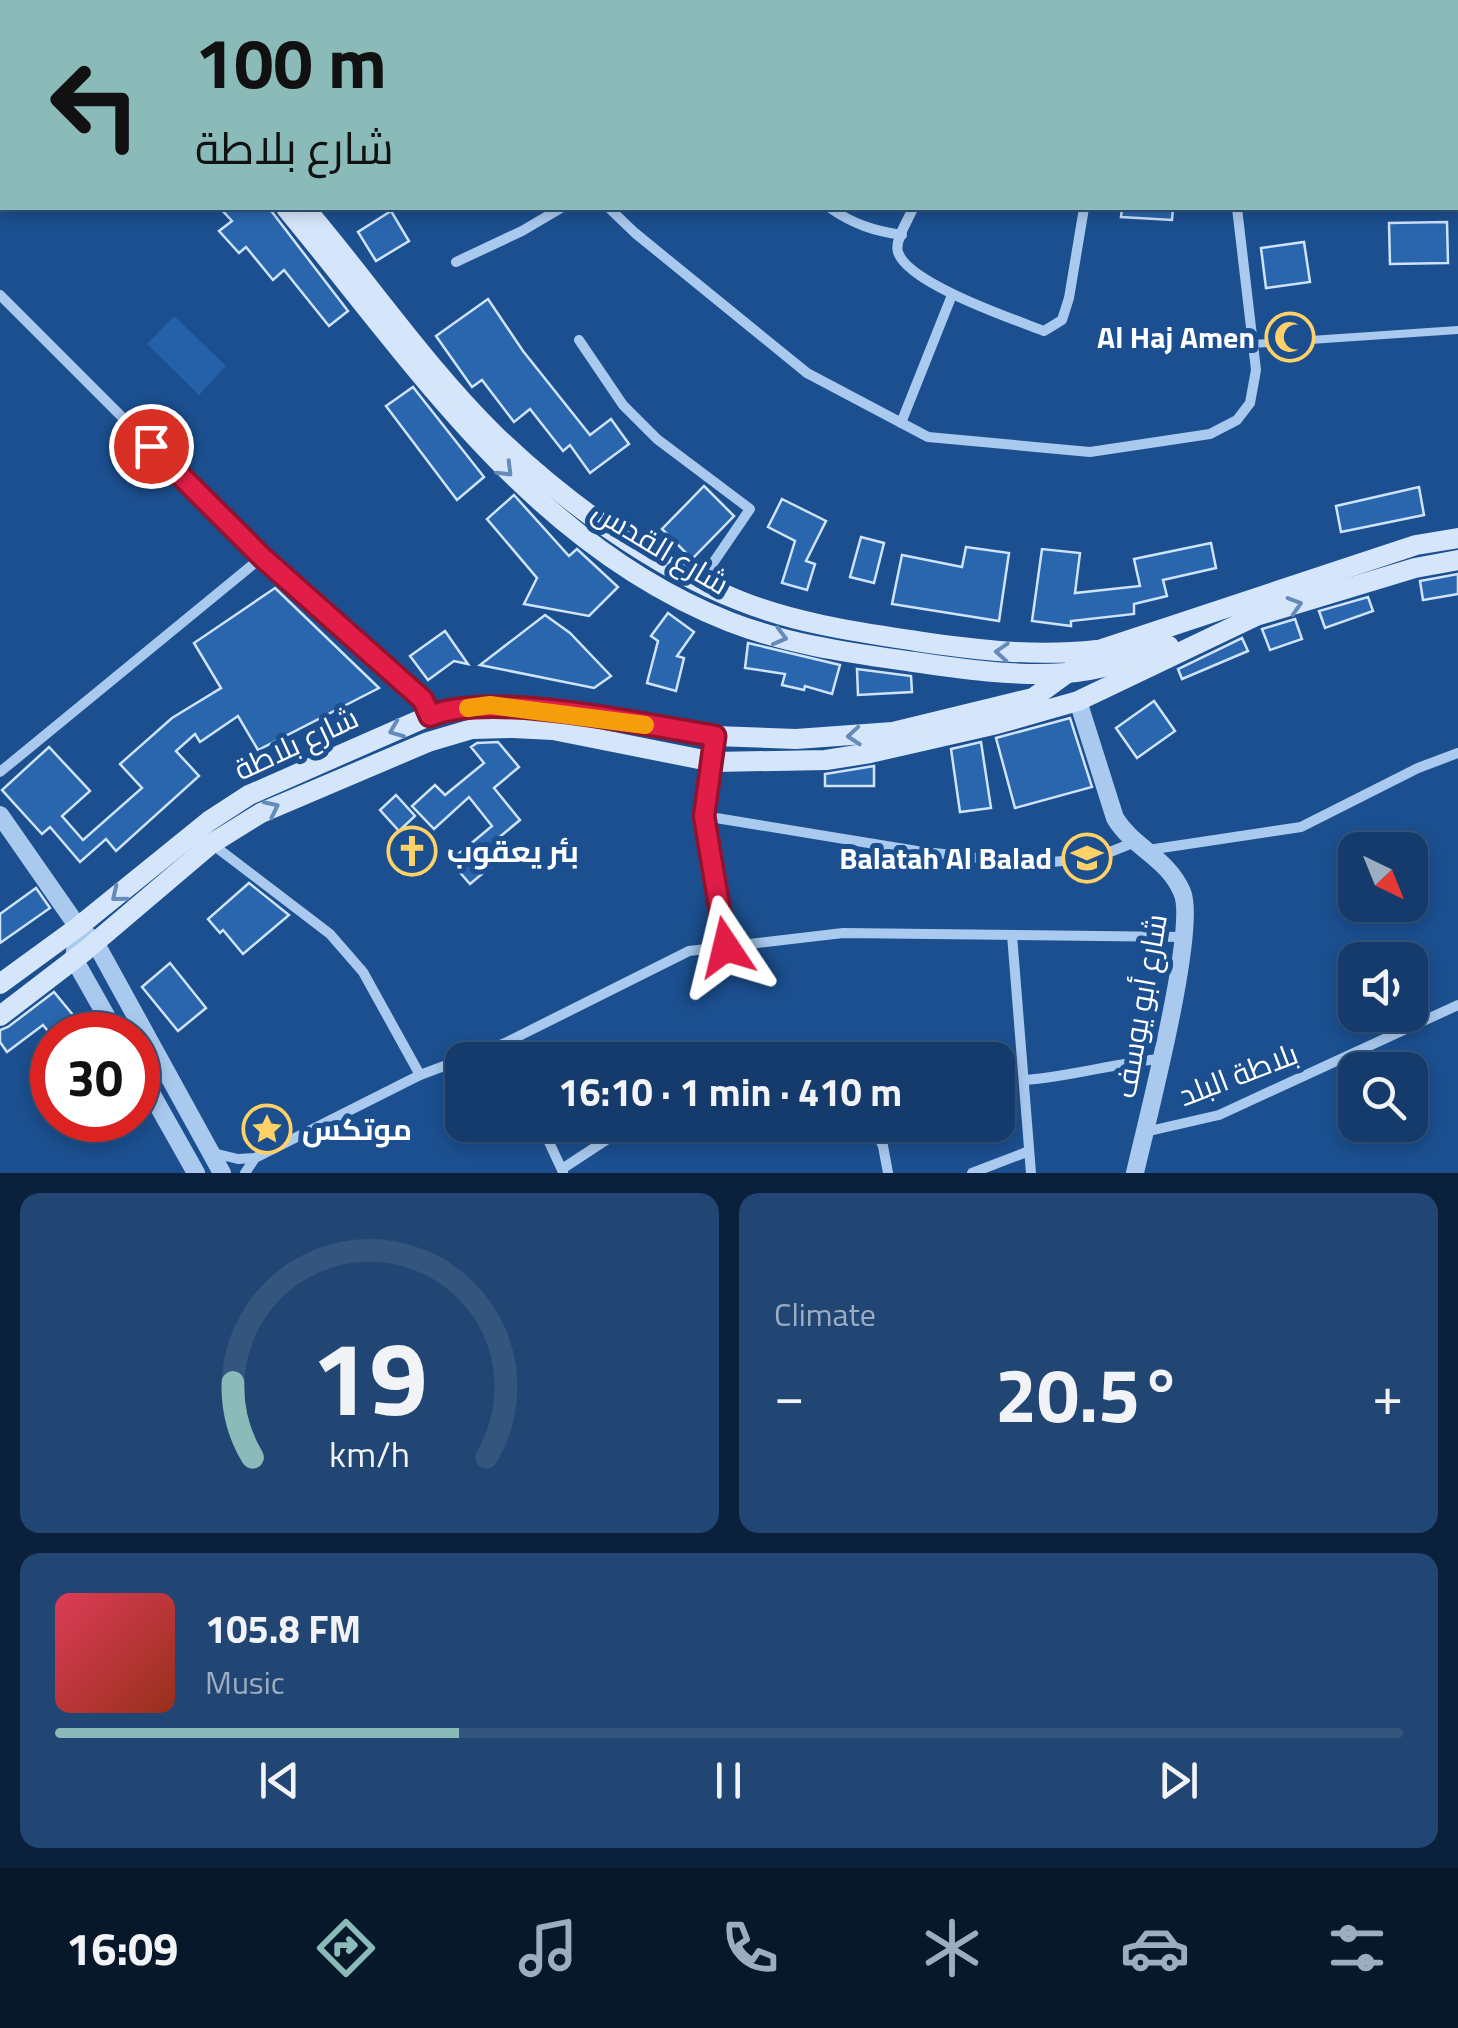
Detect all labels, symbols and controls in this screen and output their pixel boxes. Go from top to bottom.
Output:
text: 100 m [195,9,387,115]
icon: left [30,40,160,170]
text: شارع بلاطة [195,113,394,181]
mosque icon: Al Haj Amen [1264,311,1316,363]
place label: Al Haj Amen [1097,314,1255,360]
pin [109,404,194,489]
icon: arrive [124,419,179,474]
one-way arrow [494,458,512,476]
street label: شارع القدس [584,488,738,606]
one-way arrow [1285,596,1302,617]
one-way arrow [771,625,788,646]
one-way arrow [993,641,1009,663]
street label: شارع بلاطة [226,694,366,792]
one-way arrow [388,719,405,739]
one-way arrow [846,725,862,747]
one-way arrow [261,801,279,821]
church icon: بئر يعقوب [386,825,438,877]
place label: بئر يعقوب [447,828,579,874]
school or university icon: Balatah Al Balad [1061,832,1113,884]
north arrow [1338,832,1428,922]
map controls [1338,832,1428,1142]
place label: Balatah Al Balad [839,835,1052,881]
one-way arrow [112,883,130,901]
position arrow [674,895,778,999]
street label: شارع أبو يوسف [1101,910,1179,1102]
button: sound [1338,942,1428,1032]
speed limit sign: 30 [30,1012,160,1142]
street label: بلاطة البلد [1172,1030,1304,1118]
button: search [1338,1052,1428,1142]
text: 16:10 · 1 min · 410 m [558,1063,902,1121]
place icon: موتكس [241,1103,293,1155]
place label: موتكس [302,1106,412,1152]
text: Climate [774,1290,876,1338]
text: 19 [311,1297,428,1455]
text: 20.5° [995,1337,1182,1451]
text: − [774,1353,805,1436]
text: + [1372,1353,1403,1436]
text: km/h [329,1426,410,1481]
text: 105.8 FM [205,1600,361,1658]
text: Music [205,1658,285,1706]
icon: previous [252,1753,307,1808]
icon: pause [701,1753,756,1808]
icon: next [1151,1753,1206,1808]
icon: directions [311,1913,381,1983]
icon: music [513,1913,583,1983]
icon: phone [715,1913,785,1983]
icon: climate [917,1913,987,1983]
icon: car [1120,1913,1190,1983]
icon: filters [1322,1913,1392,1983]
text: 16:09 [66,1914,178,1982]

